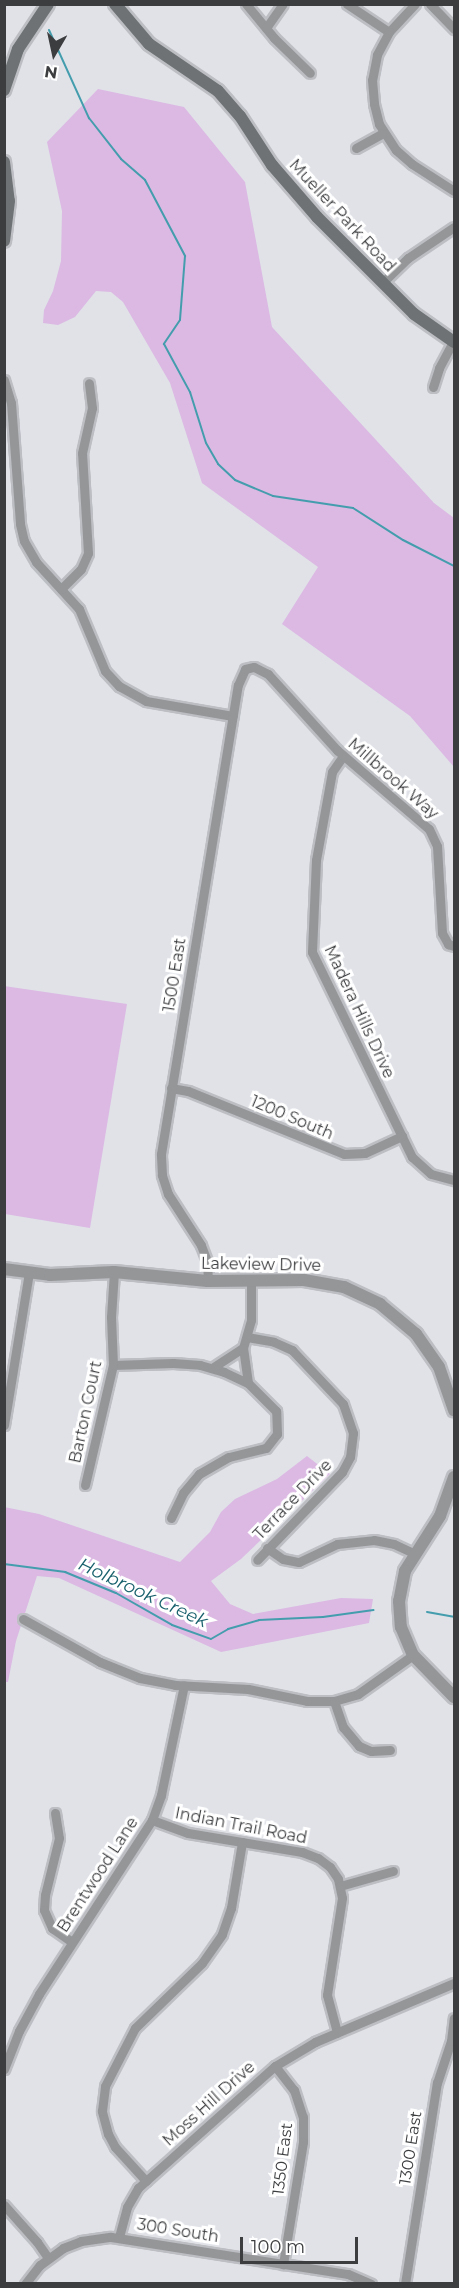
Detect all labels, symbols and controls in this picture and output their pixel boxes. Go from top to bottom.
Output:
north arrow [24,24,84,84]
text: N [43,62,59,83]
street label: Mueller Park Road [285,156,399,276]
street label: Millbrook Way [344,734,442,824]
street label: 1500 East [160,937,190,1013]
street label: Madera Hills Drive [320,942,398,1082]
street label: 1200 South [248,1092,336,1144]
street label: Lakeview Drive [201,1254,321,1276]
street label: Barton Court [66,1359,106,1465]
street label: Terrace Drive [250,1456,336,1544]
water label: Holbrook Creek [75,1554,211,1632]
street label: Indian Trail Road [173,1804,309,1848]
street label: Brentwood Lane [54,1814,142,1936]
street label: Moss Hill Drive [159,2058,259,2150]
street label: 1300 East [396,2110,426,2186]
street label: 1350 East [269,2122,297,2196]
street label: 300 South [136,2215,220,2247]
scale bar [243,2225,362,2263]
text: 100 m [251,2236,305,2258]

